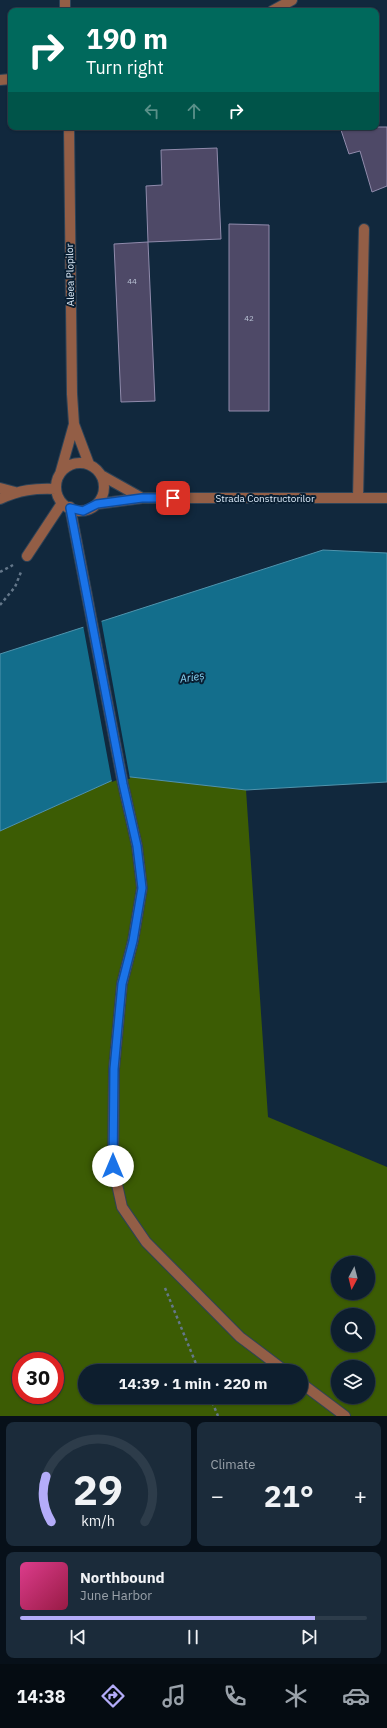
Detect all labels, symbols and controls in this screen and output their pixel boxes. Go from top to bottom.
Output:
text: 190 m [86,20,168,57]
icon: right [20,24,72,76]
text: Turn right [86,56,164,79]
icon: left [141,100,163,122]
icon: ahead [183,100,205,122]
icon: right [225,100,247,122]
street label: Aleea Plopilor [63,243,77,306]
house number: 44 [127,276,137,286]
house number: 42 [244,313,254,323]
pin [156,481,190,515]
icon: arrive [162,487,184,509]
street label: Strada Constructorilor [215,492,315,505]
water label: Arieș [178,668,205,686]
position arrow [92,1145,134,1187]
north arrow [331,1256,375,1300]
map controls [331,1256,375,1404]
button: search [331,1308,375,1352]
speed limit sign: 30 [12,1352,64,1404]
button: layers [331,1360,375,1404]
text: 14:39 · 1 min · 220 m [119,1374,267,1393]
text: Climate [211,1456,255,1473]
text: 29 [73,1462,123,1516]
text: 21° [264,1476,314,1515]
text: − [211,1481,224,1510]
text: + [354,1481,367,1510]
text: km/h [81,1511,115,1530]
text: Northbound [80,1568,165,1587]
text: June Harbor [80,1587,152,1604]
icon: previous [67,1626,89,1648]
icon: pause [182,1626,204,1648]
icon: next [298,1626,320,1648]
icon: directions [99,1682,127,1710]
icon: music [160,1682,188,1710]
icon: phone [221,1682,249,1710]
icon: climate [282,1682,310,1710]
icon: car [342,1682,370,1710]
text: 14:38 [16,1685,66,1708]

